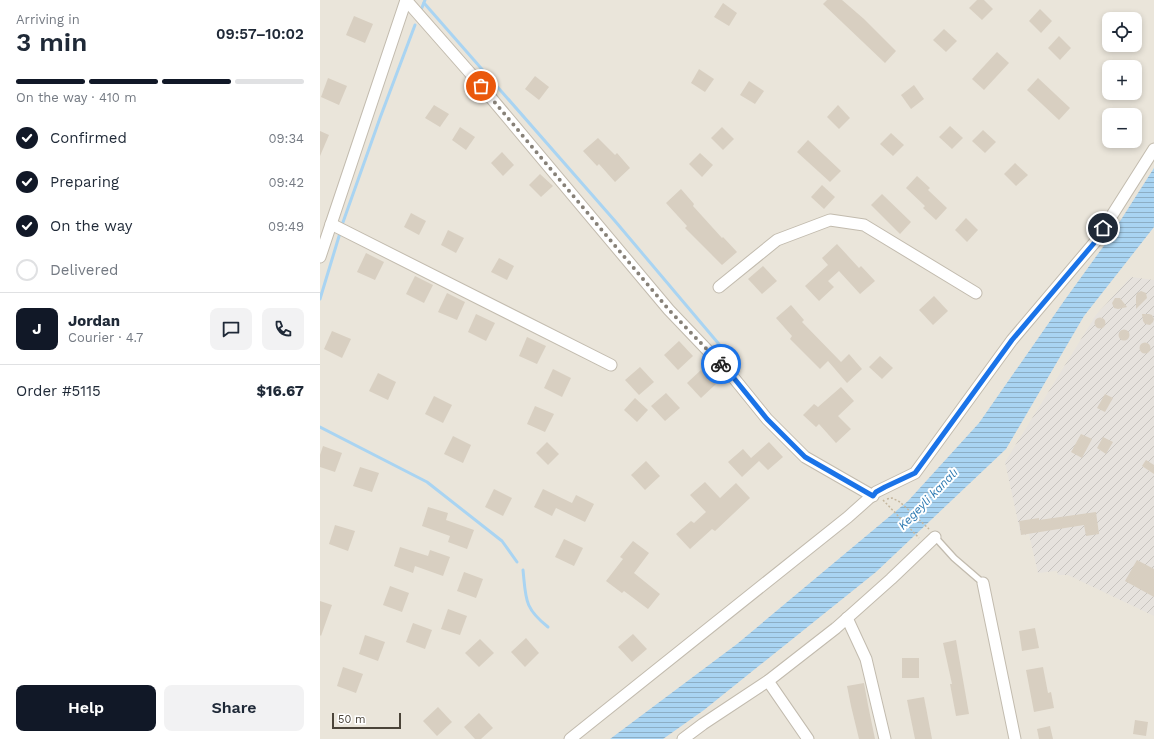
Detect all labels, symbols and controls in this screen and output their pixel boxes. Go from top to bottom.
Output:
text: Arriving in [16,12,80,27]
map controls [1102,12,1142,148]
button: locate [1102,12,1142,52]
text: 09:57–10:02 [216,25,304,43]
text: 3 min [16,27,87,57]
button: + [1102,60,1142,100]
pin [464,69,498,103]
icon: bag [470,75,492,97]
text: On the way · 410 m [16,90,137,105]
button: − [1102,108,1142,148]
icon: check [16,127,38,149]
text: Confirmed [50,129,127,147]
text: 09:34 [269,131,304,146]
icon: check [16,171,38,193]
text: Preparing [50,173,119,191]
text: 09:42 [269,175,304,190]
pin [1086,211,1120,245]
icon: check [16,215,38,237]
text: On the way [50,217,132,235]
icon: home [1092,217,1114,239]
text: 09:49 [268,219,304,234]
text: Delivered [50,261,118,279]
button: chat [210,308,252,350]
button: phone [262,308,304,350]
text: Jordan [68,312,120,330]
text: J [32,320,42,338]
text: Courier · 4.7 [68,330,143,345]
courier [701,344,741,384]
icon: bike [710,353,732,375]
text: Order #5115 [16,382,101,400]
text: $16.67 [256,382,304,400]
water label: Kegeyli kanalı [895,465,961,533]
button: Help [16,685,156,731]
button: Share [164,685,304,731]
scale bar [332,711,401,730]
text: 50 m [338,713,365,726]

